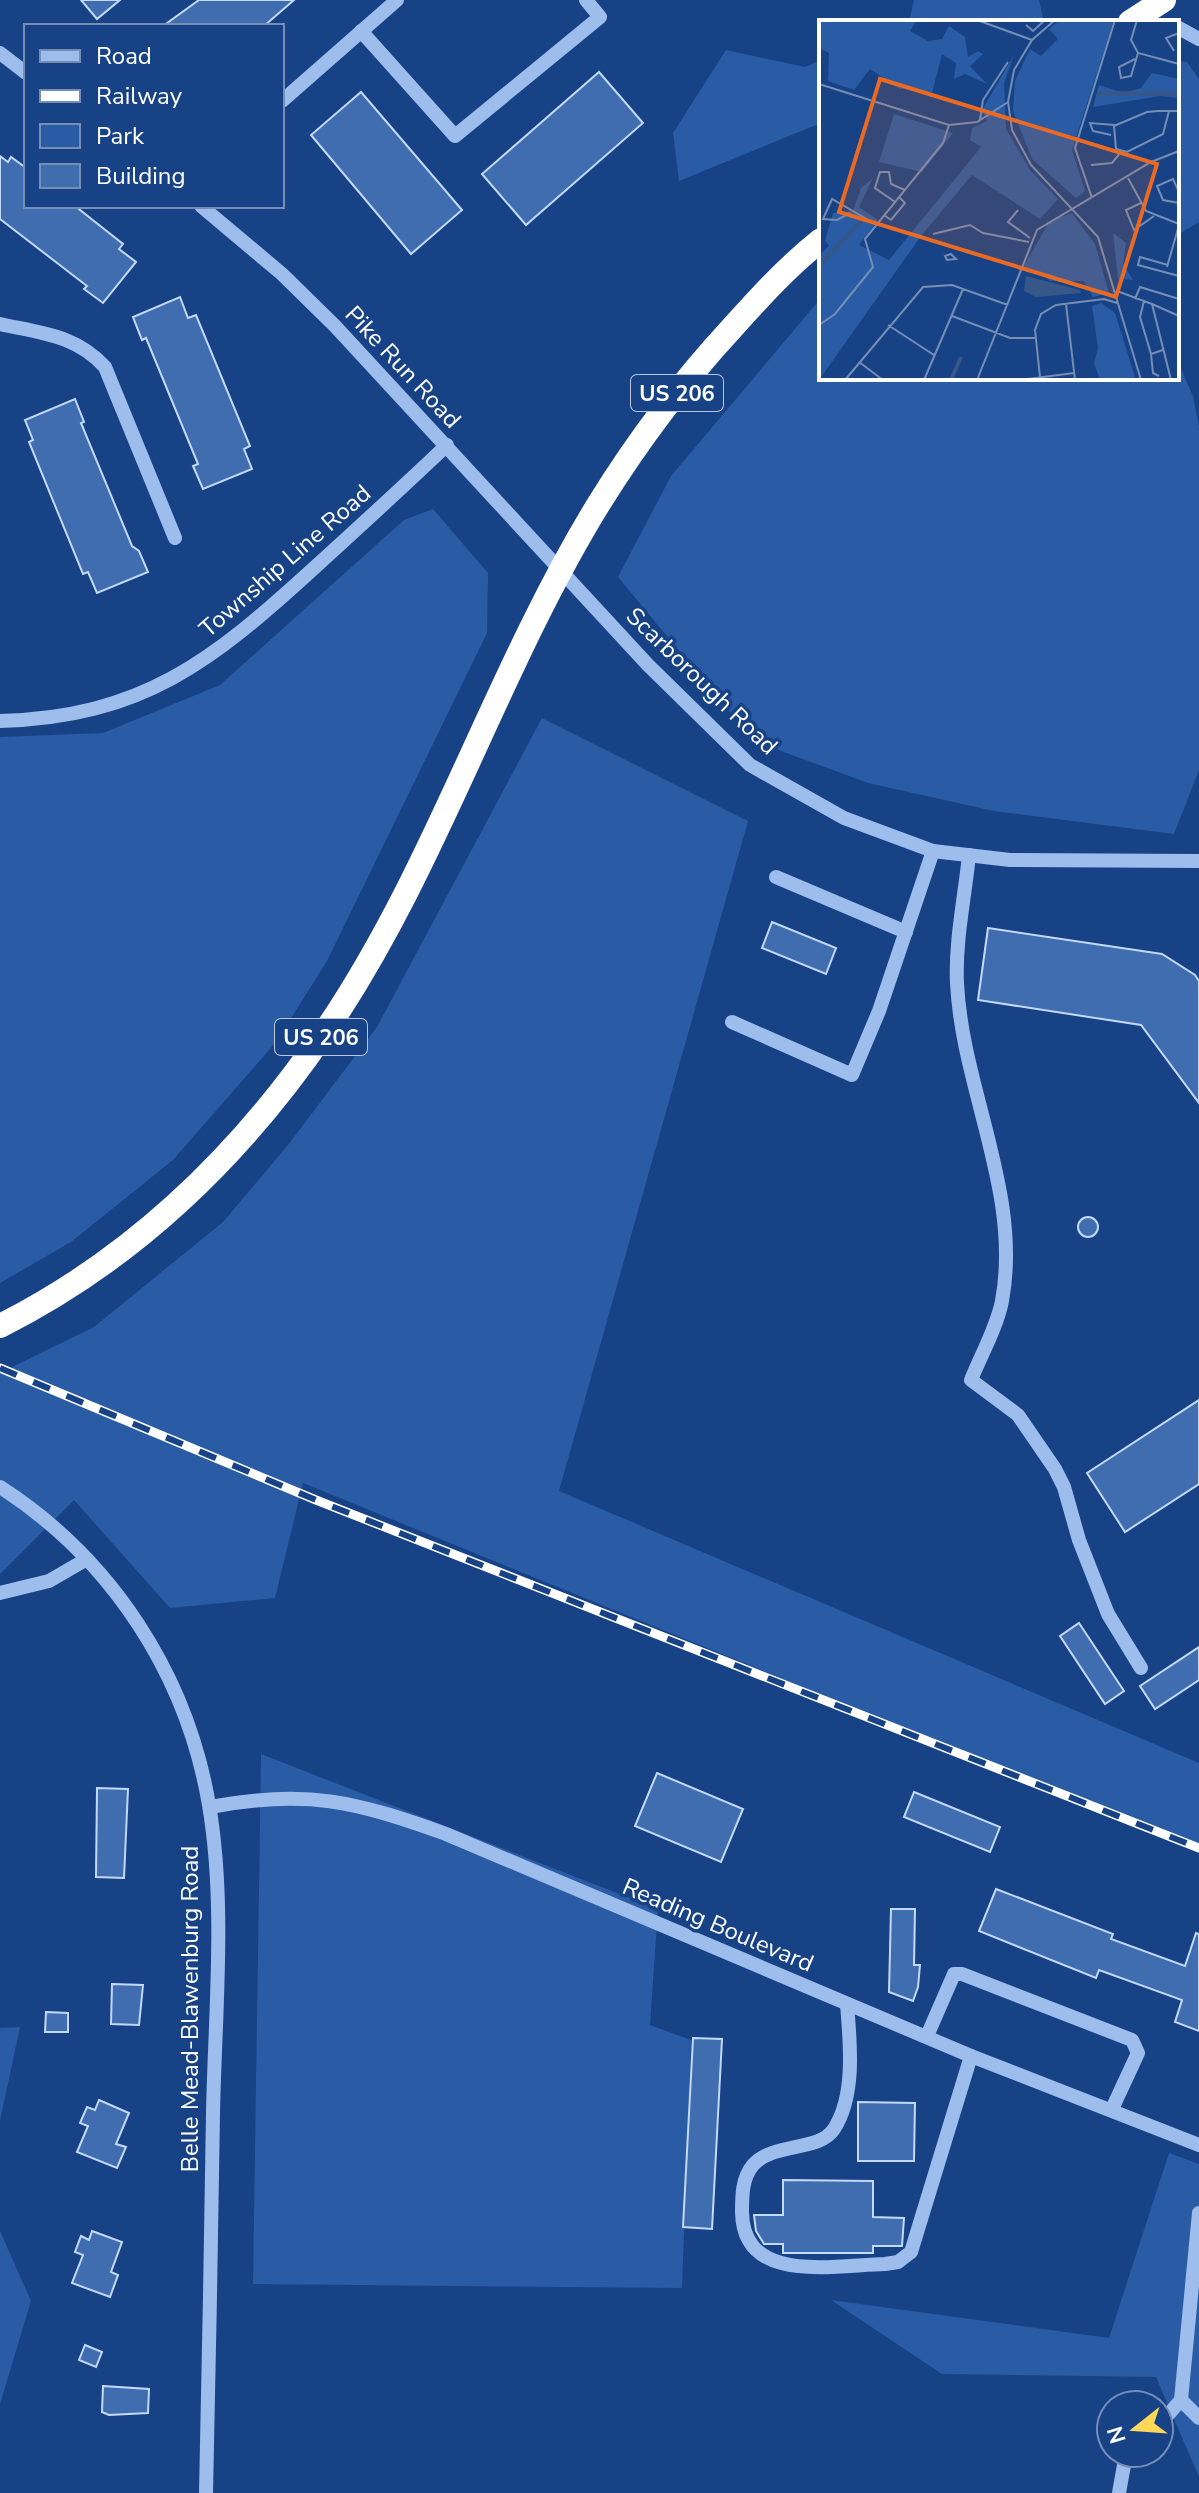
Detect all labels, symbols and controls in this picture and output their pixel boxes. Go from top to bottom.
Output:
inset map [819,20,1179,380]
legend [24,24,284,208]
text: Road [96,40,152,72]
text: Railway [96,80,183,112]
text: Park [96,120,145,152]
text: Building [96,160,186,192]
street label: Pike Run Road [338,299,468,435]
road number: US 206 [631,375,723,411]
street label: Township Line Road [192,478,378,644]
street label: Scarborough Road [619,600,785,762]
road number: US 206 [275,1019,367,1055]
street label: Belle Mead-Blawenburg Road [174,1846,206,2172]
street label: Reading Boulevard [618,1870,818,1980]
north arrow [1095,2389,1175,2469]
text: N [1100,2422,1134,2447]

